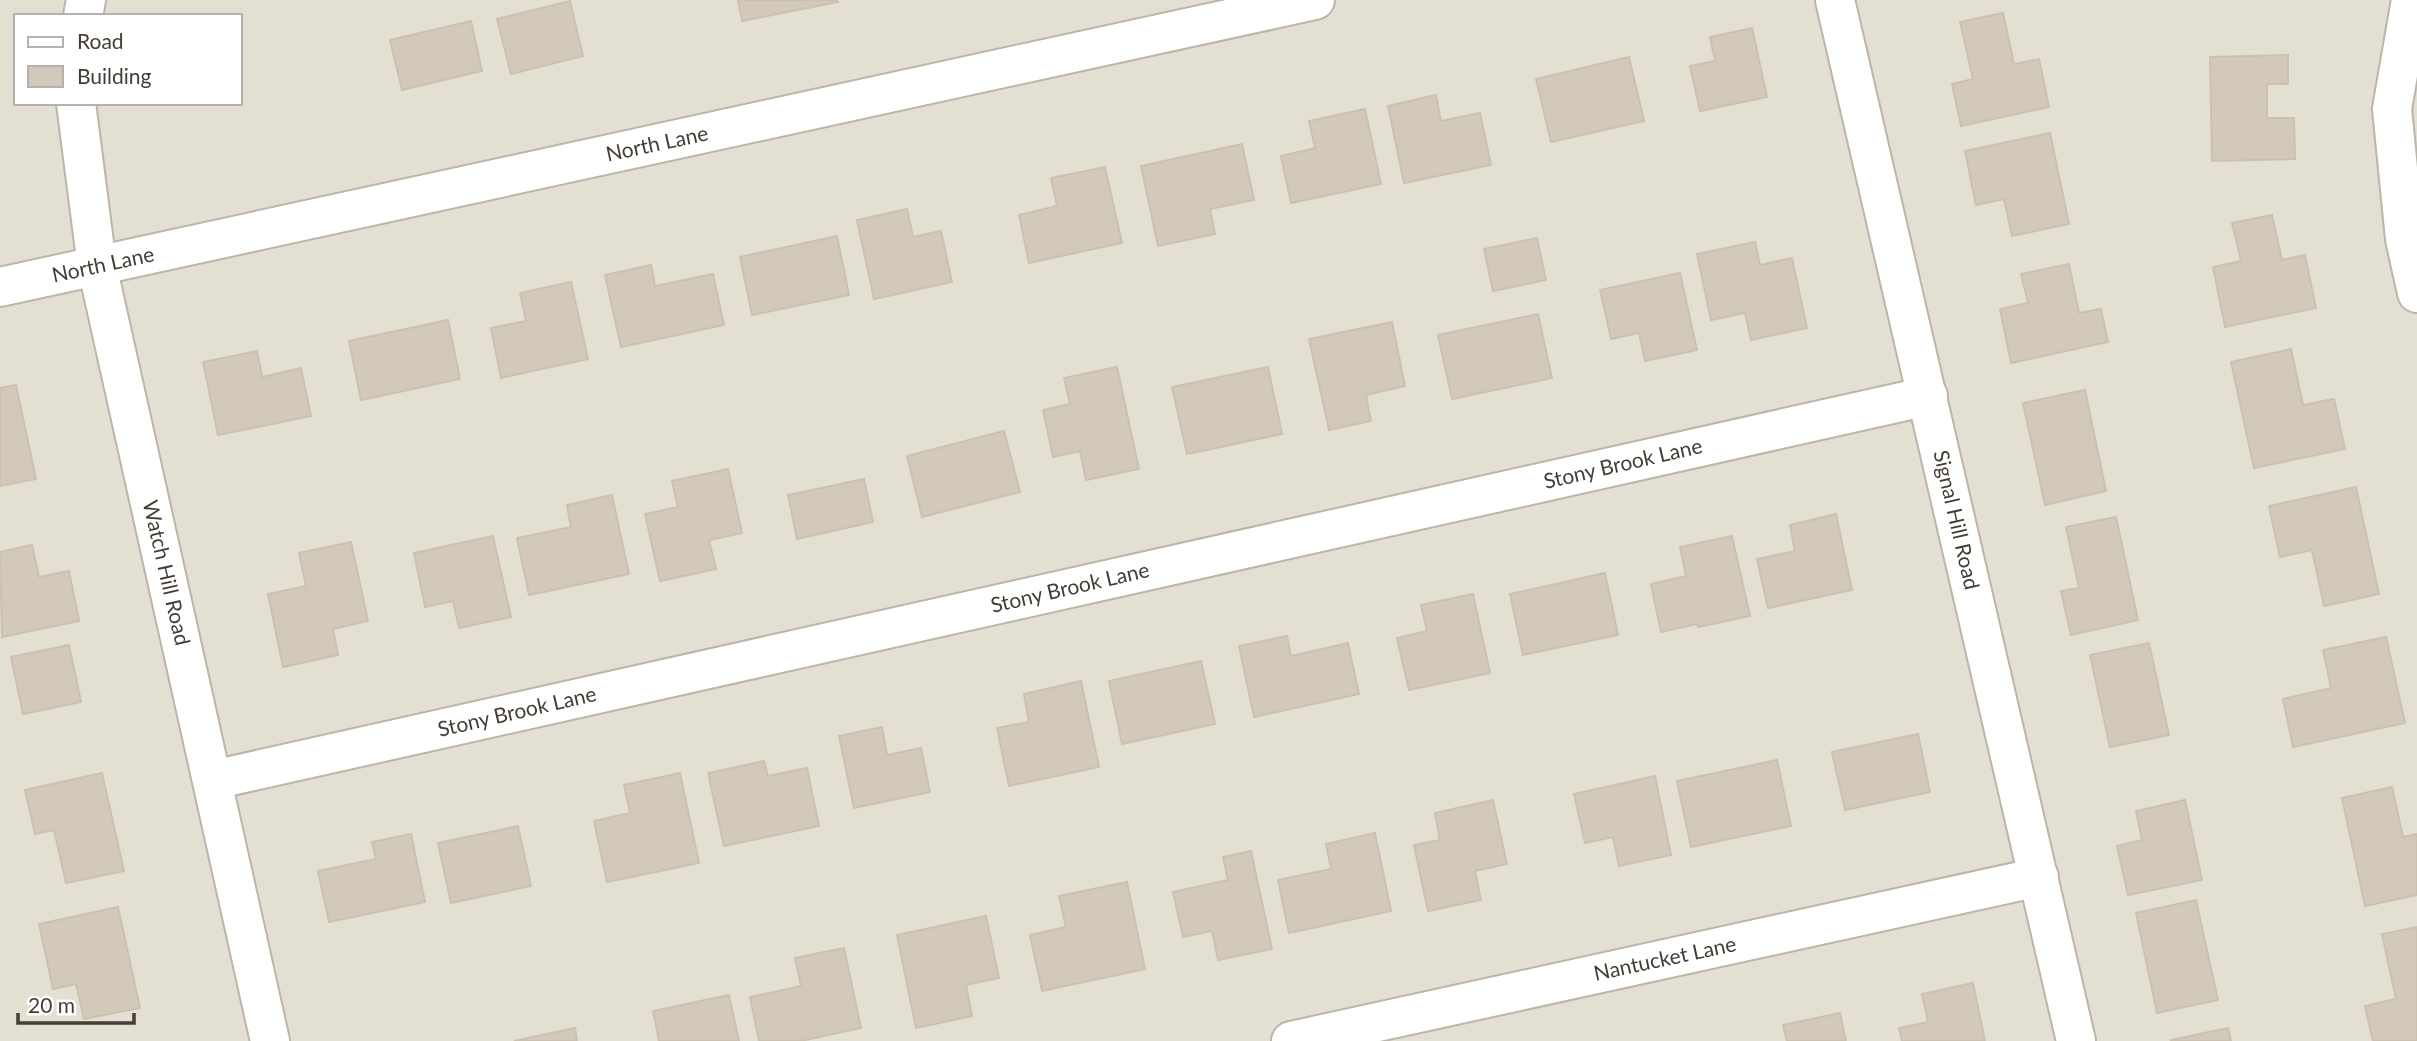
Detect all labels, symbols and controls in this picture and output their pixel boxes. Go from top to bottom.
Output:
legend [14,14,242,105]
text: Road [77,28,124,53]
text: Building [77,63,152,88]
street label: North Lane [603,120,710,166]
street label: North Lane [49,241,156,287]
street label: Stony Brook Lane [1541,432,1704,493]
street label: Signal Hill Road [1929,447,1986,592]
street label: Watch Hill Road [139,498,196,648]
street label: Stony Brook Lane [988,556,1151,617]
street label: Stony Brook Lane [435,680,598,741]
street label: Nantucket Lane [1591,930,1738,985]
scale bar [18,982,133,1026]
text: 20 m [28,992,75,1017]

